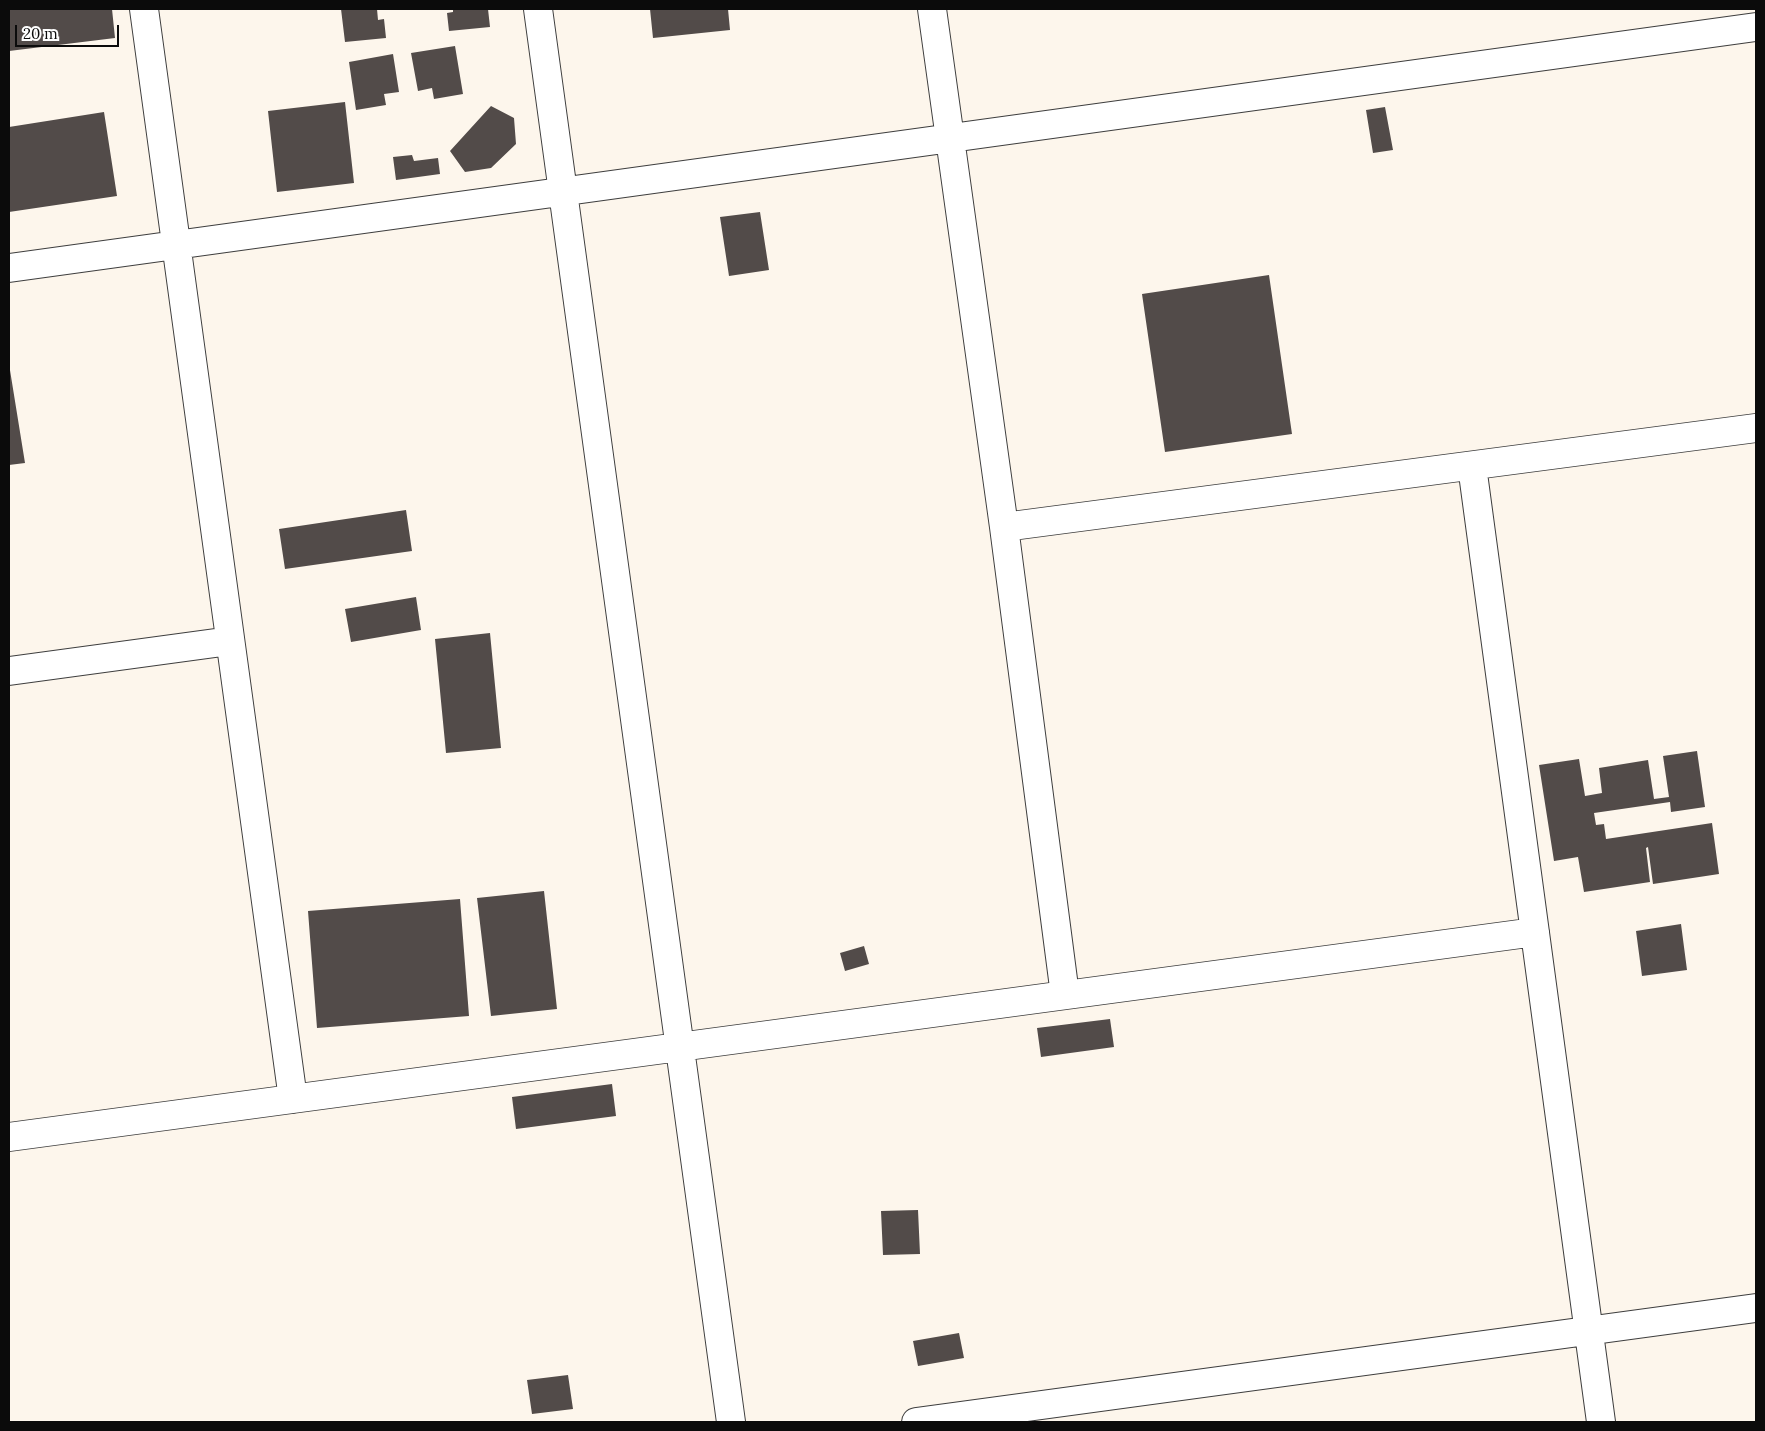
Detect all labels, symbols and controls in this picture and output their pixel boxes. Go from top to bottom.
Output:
scale bar [18,15,121,47]
text: 20 m [23,24,58,43]

